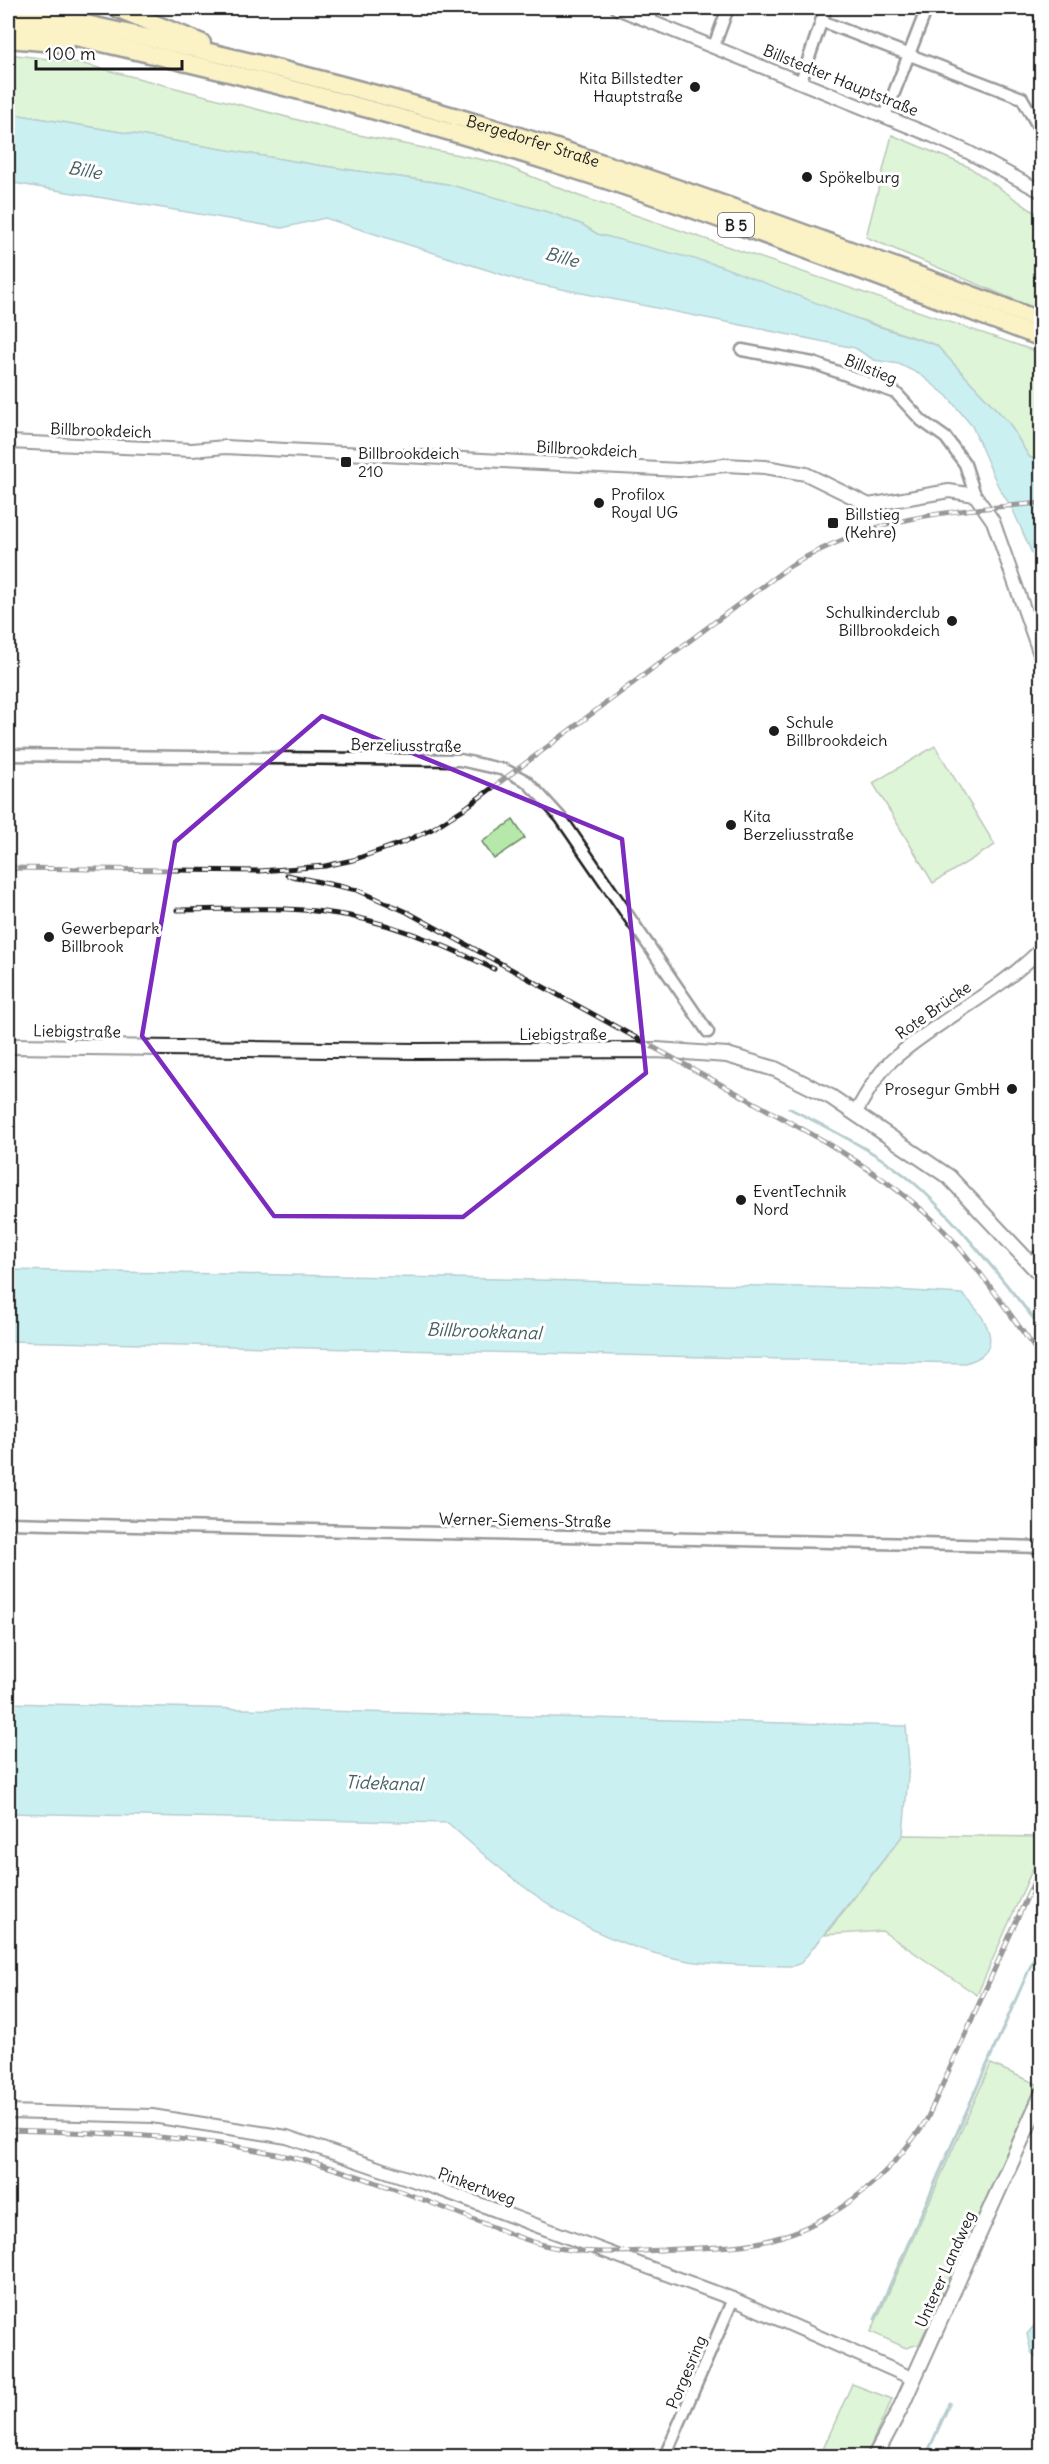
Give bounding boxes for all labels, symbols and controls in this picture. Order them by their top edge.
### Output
scale bar [36,33,182,71]
street label: Billstedter Hauptstraße [760,40,922,120]
text: 100 m [45,42,96,65]
place label: Kita Billstedter Hauptstraße [579,68,683,106]
marker: Kita Billstedter Hauptstraße [688,80,702,94]
street label: Bergedorfer Straße [464,110,602,171]
water label: Bille [66,156,105,184]
place label: Spökelburg [819,167,900,187]
marker: Spökelburg [800,170,814,184]
road number: B 5 [718,213,754,237]
water label: Bille [543,242,582,273]
street label: Billstieg [842,349,900,389]
street label: Billbrookdeich [50,418,152,442]
street label: Billbrookdeich [536,436,638,462]
place label: Billbrookdeich 210 [358,443,459,481]
marker: Billbrookdeich 210 [339,455,353,469]
place label: Profilox Royal UG [611,484,678,522]
marker: Profilox Royal UG [592,496,606,510]
place label: Billstieg (Kehre) [845,504,900,542]
marker: Billstieg (Kehre) [826,516,840,530]
place label: Schulkinderclub Billbrookdeich [826,602,940,640]
marker: Schulkinderclub Billbrookdeich [945,614,959,628]
place label: Schule Billbrookdeich [786,712,887,750]
marker: Schule Billbrookdeich [767,724,781,738]
street label: Berzeliusstraße [350,734,462,756]
place label: Kita Berzeliusstraße [743,806,854,844]
marker: Kita Berzeliusstraße [724,818,738,832]
place label: Gewerbepark Billbrook [61,918,159,956]
marker: Gewerbepark Billbrook [42,930,56,944]
street label: Rote Brücke [891,977,975,1043]
street label: Liebigstraße [33,1020,121,1042]
street label: Liebigstraße [519,1024,607,1044]
place label: Prosegur GmbH [885,1079,1000,1099]
marker: Prosegur GmbH [1005,1082,1019,1096]
place label: EventTechnik Nord [753,1181,846,1219]
marker: EventTechnik Nord [734,1193,748,1207]
water label: Billbrookkanal [426,1318,545,1345]
street label: Werner-Siemens-Straße [439,1508,611,1532]
water label: Tidekanal [345,1770,426,1796]
street label: Pinkertweg [435,2163,519,2209]
street label: Unterer Landweg [910,2208,980,2330]
street label: Porgesring [662,2332,710,2412]

